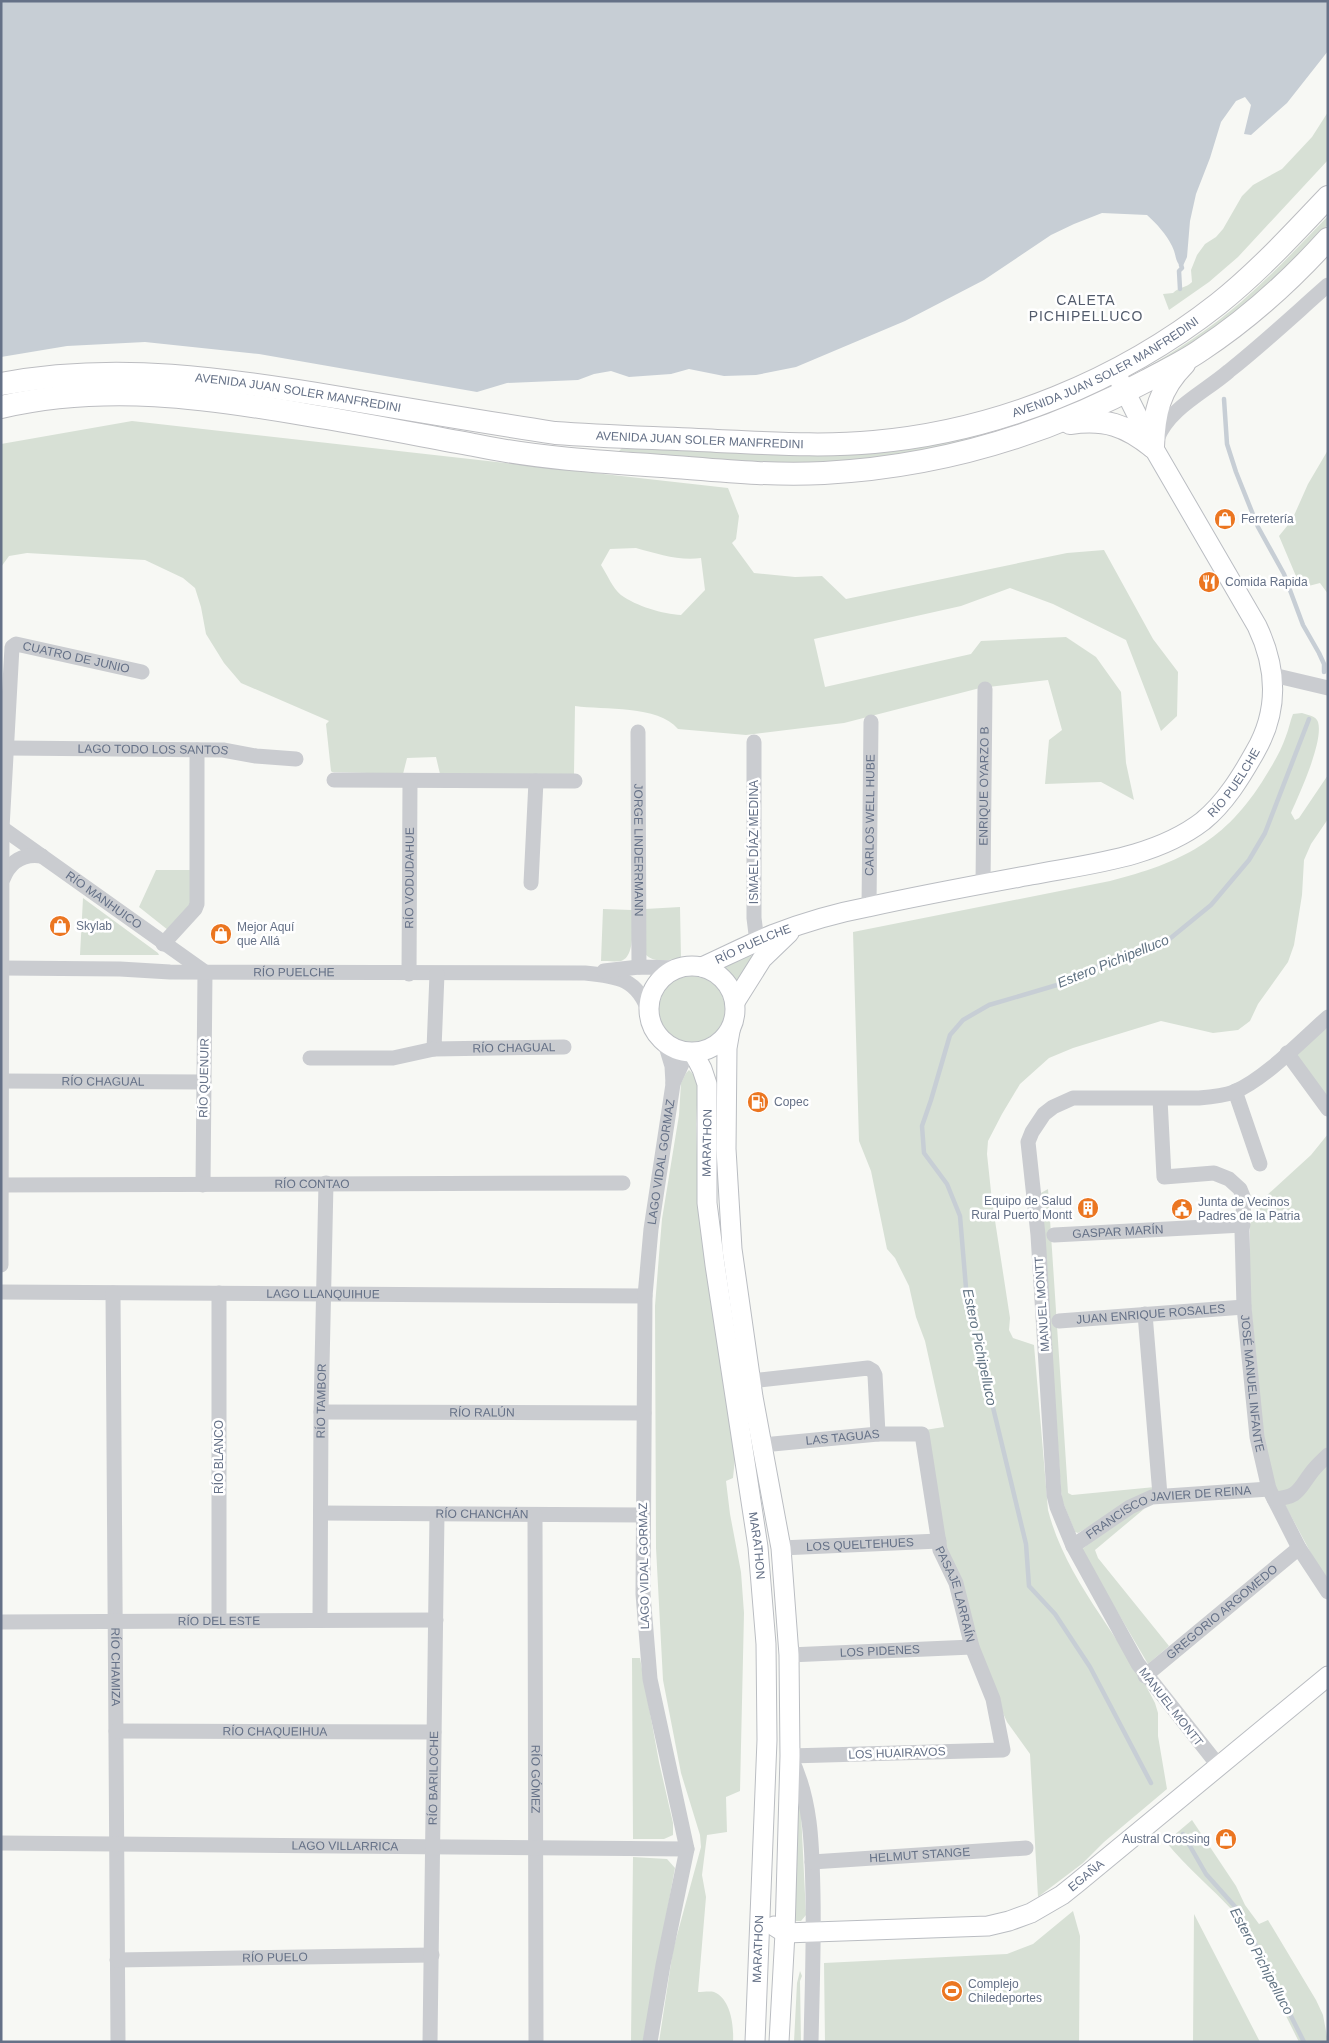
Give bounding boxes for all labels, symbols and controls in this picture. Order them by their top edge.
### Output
district label: CALETA PICHIPELLUCO [1029,292,1143,324]
street label: AVENIDA JUAN SOLER MANFREDINI [1010,314,1201,420]
street label: AVENIDA JUAN SOLER MANFREDINI [195,371,402,415]
street label: AVENIDA JUAN SOLER MANFREDINI [595,429,804,451]
shop icon: Ferretería [1213,507,1237,531]
place label: Ferretería [1241,512,1294,526]
restaurant icon: Comida Rapida [1197,570,1221,594]
place label: Comida Rapida [1225,575,1308,589]
street label: CUATRO DE JUNIO [21,639,131,676]
street label: ENRIQUE OYARZO B [976,726,992,846]
street label: LAGO TODO LOS SANTOS [77,742,230,758]
street label: RÍO PUELCHE [1205,746,1263,820]
street label: CARLOS WELL HUBE [862,754,878,876]
street label: ISMAEL DÍAZ MEDINA [746,780,761,904]
street label: JORGE LINDERRMANN [631,784,646,916]
street label: RÍO VODUDAHUE [401,827,417,929]
street label: RÍO MANHUICO [63,868,144,932]
shop icon: Skylab [48,914,72,938]
place label: Skylab [76,919,112,933]
place label: Mejor Aquí que Allá [237,920,295,948]
street label: RÍO PUELCHE [713,921,793,967]
shop icon: Mejor Aquí que Allá [209,922,233,946]
water label: Estero Pichipelluco [1055,931,1171,991]
street label: RÍO PUELCHE [253,964,335,979]
street label: RÍO QUENUIR [195,1038,212,1118]
street label: RÍO CHAGUAL [472,1040,556,1055]
street label: RÍO CHAGUAL [62,1073,145,1089]
fuel station icon: Copec [746,1090,770,1114]
place label: Copec [774,1095,809,1109]
street label: LAGO VIDAL GORMAZ [645,1098,678,1226]
street label: MARATHON [699,1109,715,1177]
street label: RÍO CONTAO [274,1176,350,1191]
place label: Equipo de Salud Rural Puerto Montt [971,1194,1073,1222]
place label: Junta de Vecinos Padres de la Patria [1198,1195,1300,1223]
building icon: Equipo de Salud Rural Puerto Montt [1076,1196,1100,1220]
public building icon: Junta de Vecinos Padres de la Patria [1170,1197,1194,1221]
street label: GASPAR MARÍN [1072,1222,1164,1241]
street label: MANUEL MONTT [1032,1255,1052,1352]
street label: LAGO LLANQUIHUE [266,1287,380,1301]
water label: Estero Pichipelluco [960,1287,1000,1407]
street label: JUAN ENRIQUE ROSALES [1076,1301,1226,1327]
street label: JOSÉ MANUEL INFANTE [1238,1314,1267,1454]
street label: RÍO TAMBOR [313,1363,329,1439]
street label: RÍO RALÚN [449,1404,515,1420]
street label: RÍO BLANCO [211,1420,226,1494]
street label: LAS TAGUAS [805,1427,880,1448]
street label: FRANCISCO JAVIER DE REINA [1083,1483,1252,1542]
street label: LAGO VIDAL GORMAZ [636,1502,652,1630]
street label: RÍO CHANCHÁN [436,1506,528,1521]
street label: MARATHON [746,1511,768,1580]
street label: LOS QUELTEHUES [806,1535,914,1554]
street label: PASAJE LARRAÍN [932,1544,978,1644]
street label: GREGORIO ARGOMEDO [1164,1562,1280,1662]
street label: RÍO DEL ESTE [178,1613,260,1628]
street label: RÍO CHAMIZA [108,1628,123,1706]
street label: LOS PIDENES [840,1642,920,1660]
street label: MANUEL MONTT [1136,1665,1206,1749]
street label: RÍO CHAQUEIHUA [223,1723,327,1739]
street label: RÍO BARILOCHE [425,1731,441,1825]
street label: LOS HUAIRAVOS [848,1744,946,1762]
street label: RÍO GÓMEZ [528,1745,544,1813]
shop icon: Austral Crossing [1214,1827,1238,1851]
place label: Austral Crossing [1122,1832,1210,1846]
street label: LAGO VILLARRICA [291,1839,398,1853]
street label: HELMUT STANGE [869,1845,971,1865]
street label: EGAÑA [1065,1857,1107,1894]
water label: Estero Pichipelluco [1227,1905,1297,2018]
street label: MARATHON [750,1915,766,1983]
street label: RÍO PUELO [242,1950,308,1965]
place label: Complejo Chiledeportes [968,1977,1042,2005]
sports icon: Complejo Chiledeportes [940,1979,964,2003]

